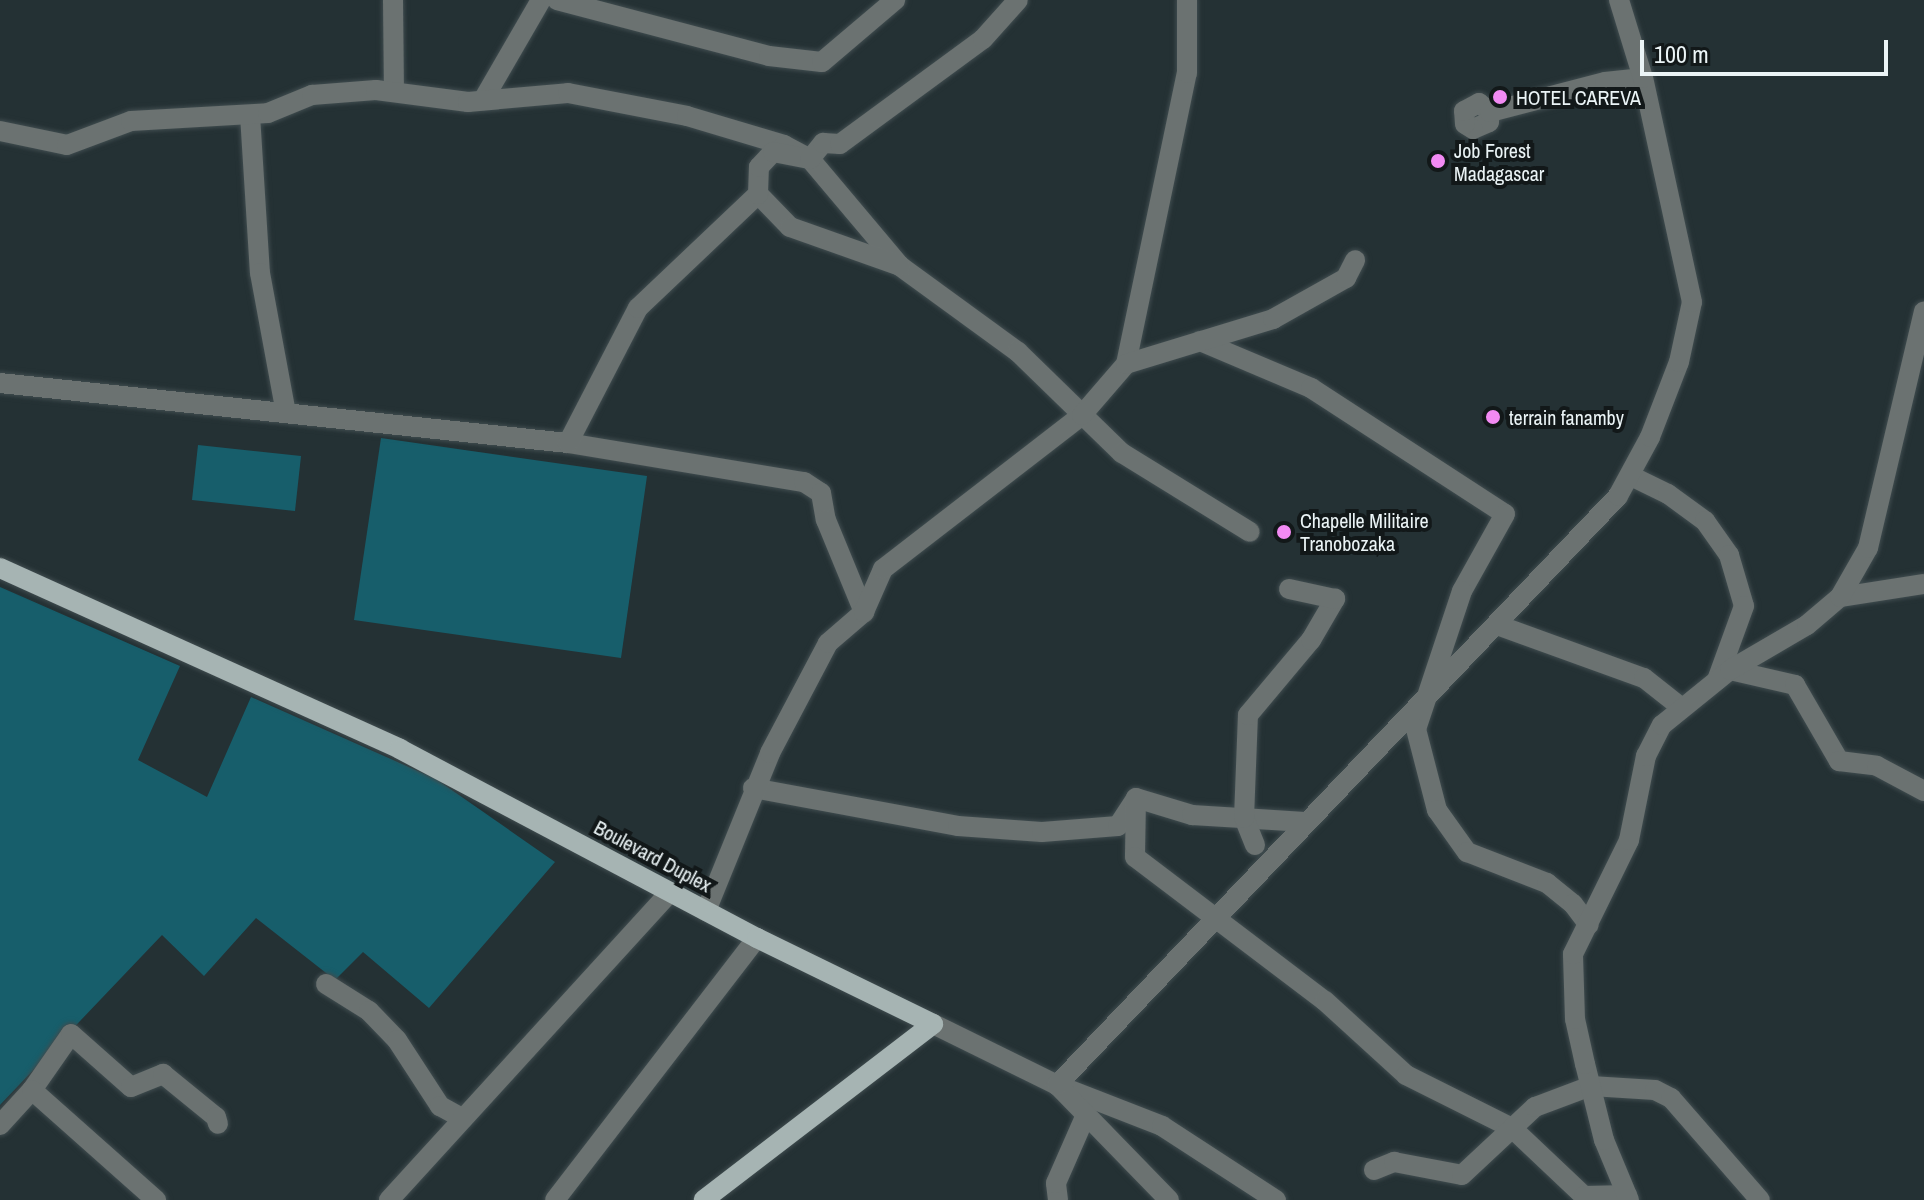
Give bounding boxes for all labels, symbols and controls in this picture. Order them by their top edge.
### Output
scale bar [1644,24,1892,74]
text: 100 m [1654,38,1709,70]
place label: HOTEL CAREVA [1516,85,1641,109]
marker: HOTEL CAREVA [1491,88,1509,106]
place label: Job Forest Madagascar [1454,138,1544,185]
marker: Job Forest Madagascar [1429,152,1447,170]
place label: terrain fanamby [1509,405,1624,429]
marker: terrain fanamby [1484,408,1502,426]
place label: Chapelle Militaire Tranobozaka [1300,508,1429,555]
marker: Chapelle Militaire Tranobozaka [1275,523,1293,541]
street label: Boulevard Duplex [590,815,716,897]

